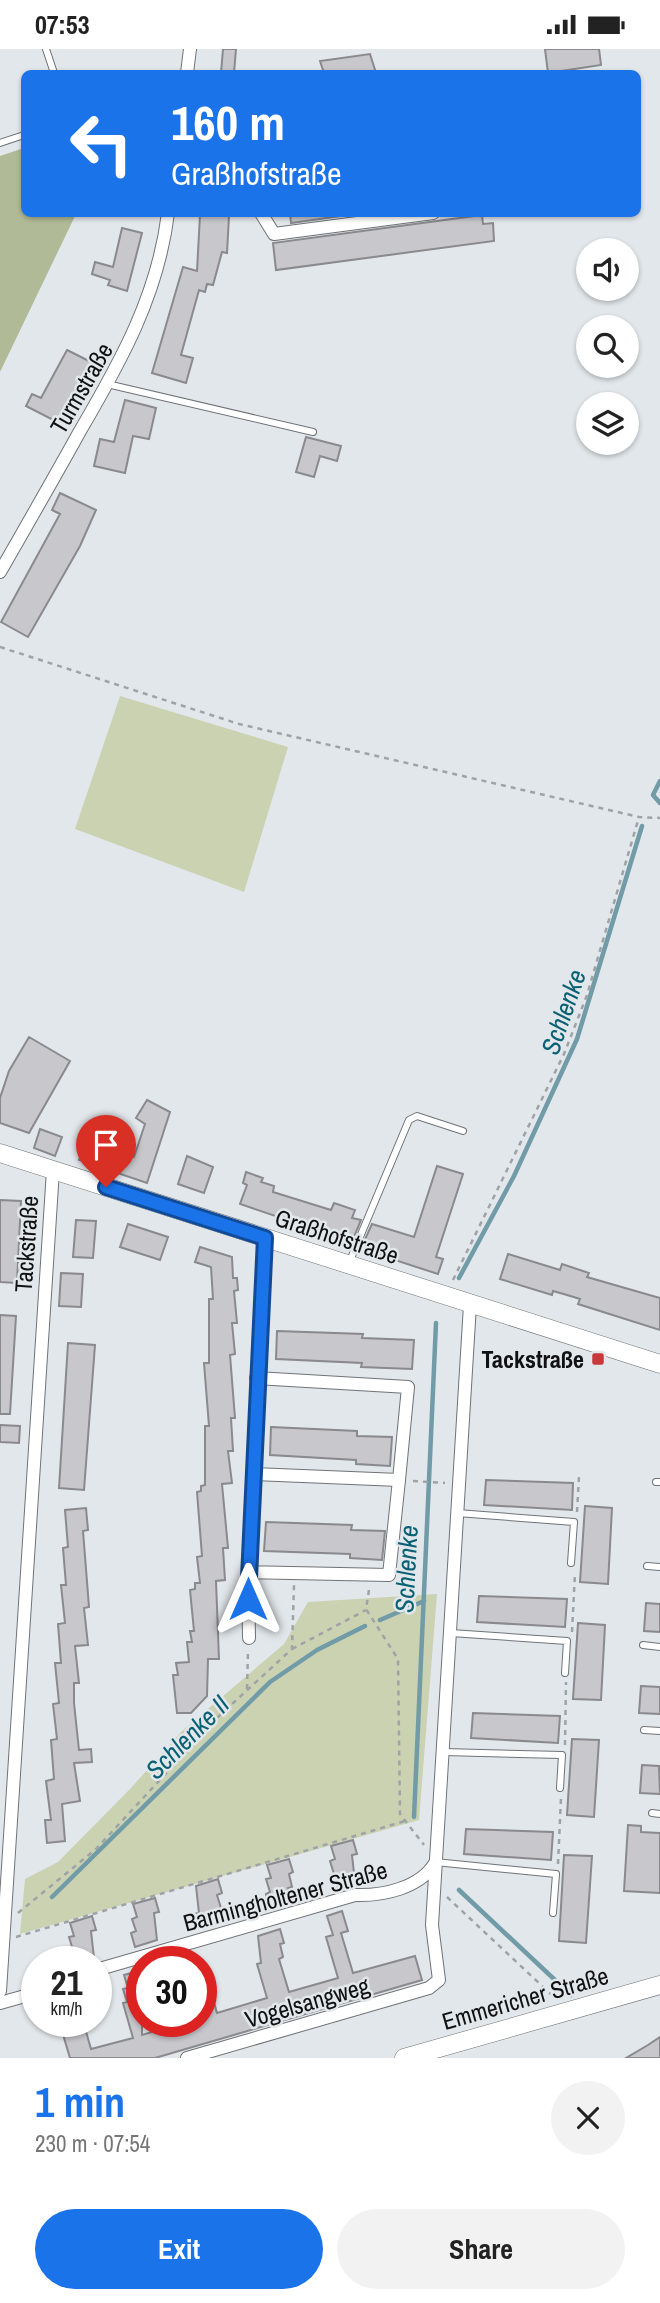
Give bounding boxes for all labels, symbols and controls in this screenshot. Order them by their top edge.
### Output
text: 07:53 [35,7,90,42]
text: 160 m [171,89,285,155]
icon: left [56,98,147,189]
text: Graßhofstraße [171,152,342,195]
map controls [576,238,639,455]
button: sound [576,238,639,301]
button: search [576,315,639,378]
street label: Turmstraße [42,337,120,439]
button: layers [576,392,639,455]
water label: Schlenke [532,965,594,1059]
pin [76,1115,136,1187]
icon: arrive [87,1126,125,1164]
street label: Tackstraße [7,1195,45,1293]
street label: Graßhofstraße [271,1201,403,1271]
place label: Tackstraße [482,1343,584,1375]
marker: Tackstraße [590,1351,606,1367]
water label: Schlenke [386,1524,426,1614]
position arrow [211,1562,285,1636]
water label: Schlenke II [137,1687,237,1787]
street label: Barmingholtener Straße [179,1853,391,1939]
speed limit sign: 30 [126,1946,217,2037]
text: 21 [51,1959,82,2006]
street label: Emmericher Straße [438,1959,612,2037]
street label: Vogelsangweg [241,1969,373,2035]
text: km/h [51,1996,83,2021]
text: 1 min [35,2074,125,2130]
button: close [551,2081,625,2155]
text: 230 m · 07:54 [35,2128,150,2159]
button: Exit [35,2209,323,2289]
button: Share [337,2209,625,2289]

